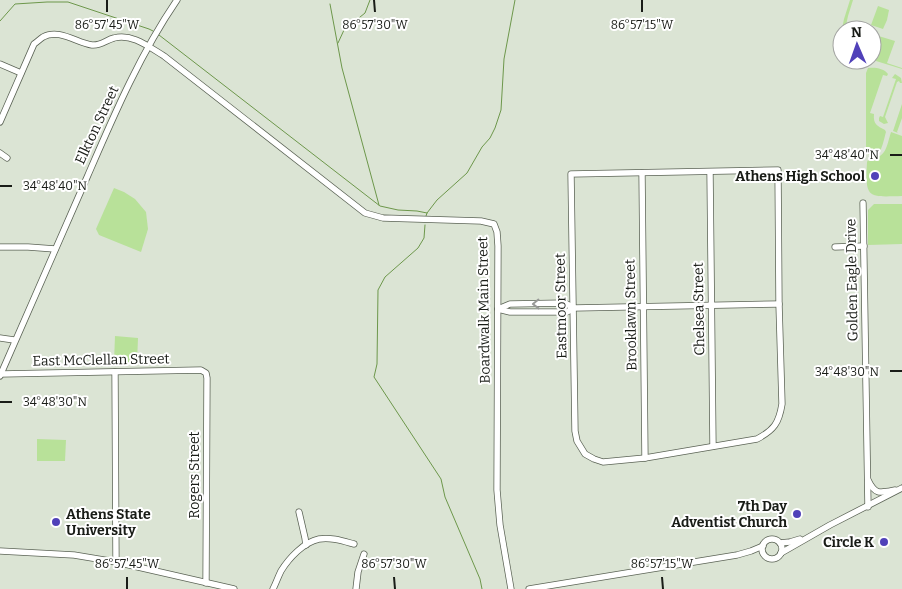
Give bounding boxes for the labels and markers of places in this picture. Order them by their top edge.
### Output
place label: Athens High School [735,168,866,185]
marker: Athens High School [869,170,881,182]
place label: 7th Day Adventist Church [671,498,787,531]
place label: Athens State University [66,506,151,539]
marker: 7th Day Adventist Church [791,508,803,520]
marker: Athens State University [50,516,62,528]
place label: Circle K [823,534,874,551]
marker: Circle K [878,536,890,548]

